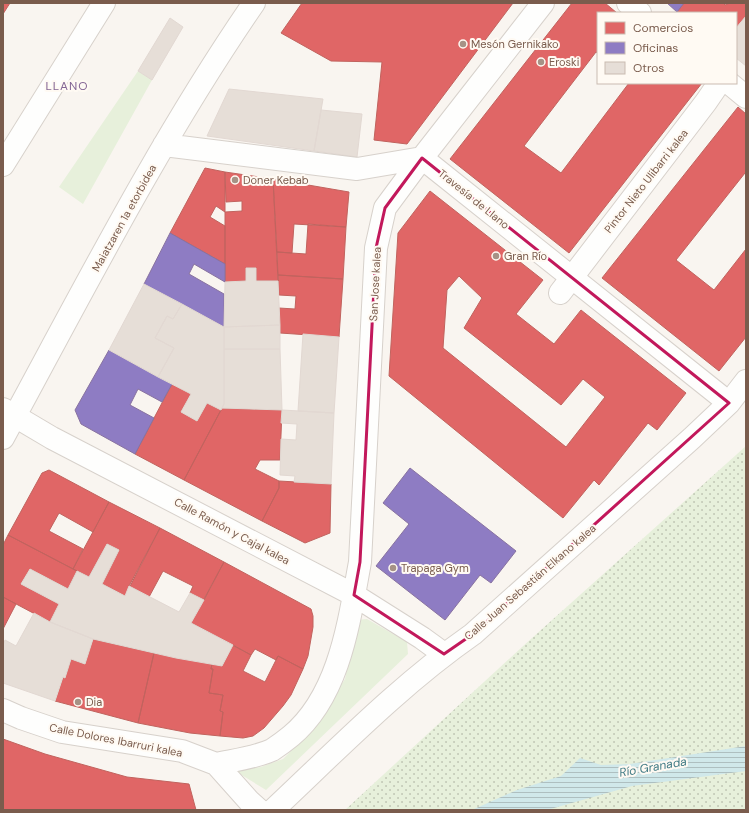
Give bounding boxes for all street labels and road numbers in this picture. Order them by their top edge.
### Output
street label: Pintor Nieto Ulibarri kalea [601,126,691,236]
street label: Maiatzaren 1a etorbidea [89,162,159,274]
street label: Travesía de Llano [436,166,512,232]
street label: San Jose kalea [366,246,384,322]
street label: Calle Ramón y Cajal kalea [172,495,292,567]
street label: Calle Juan Sebastián Elkano kalea [461,521,599,643]
street label: Calle Dolores Ibarruri kalea [48,720,184,760]

